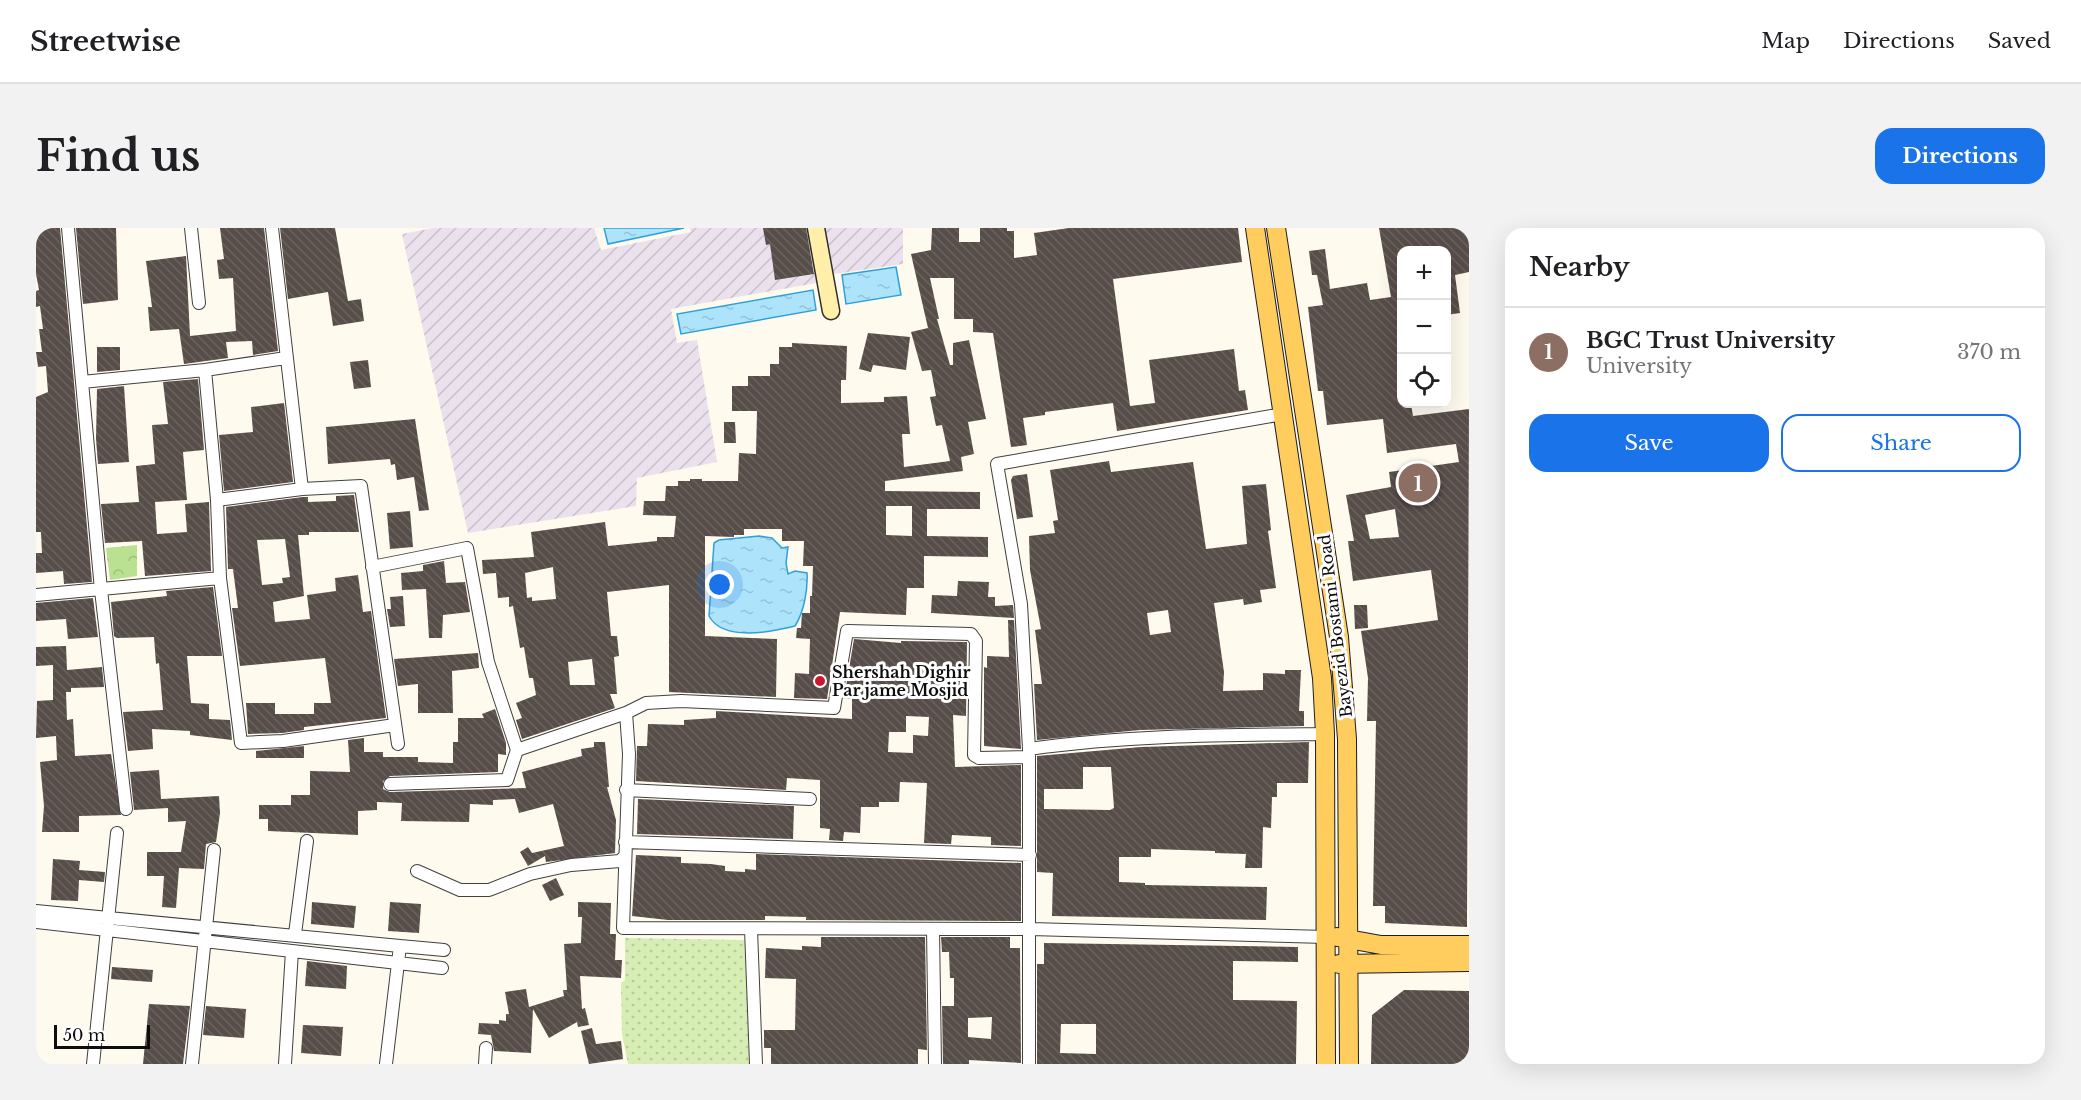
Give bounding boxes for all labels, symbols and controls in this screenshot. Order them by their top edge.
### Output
text: Streetwise [30,24,181,59]
text: Map [1761,28,1810,54]
text: Directions [1843,28,1955,54]
text: Saved [1988,28,2051,54]
button: Directions [1875,128,2045,184]
text: Find us [36,130,200,182]
map controls [1397,246,1451,408]
button: + [1397,246,1451,300]
text: Nearby [1529,251,1630,283]
button: − [1397,300,1451,354]
text: BGC Trust University [1586,327,1835,354]
text: 1 [1544,340,1553,364]
text: 370 m [1957,340,2021,364]
button: locate [1397,354,1451,408]
text: University [1586,354,1692,378]
button: Save [1529,414,1769,472]
button: Share [1781,414,2021,472]
pin: 1 [1398,460,1438,506]
street label: Bayezid Bostami Road [1314,533,1356,719]
your location [705,570,734,599]
place label: Shershah Dighir Par jame Mosjid [832,662,971,700]
marker: Shershah Dighir Par jame Mosjid [813,674,827,688]
scale bar [54,1022,150,1050]
text: 50 m [63,1025,105,1045]

